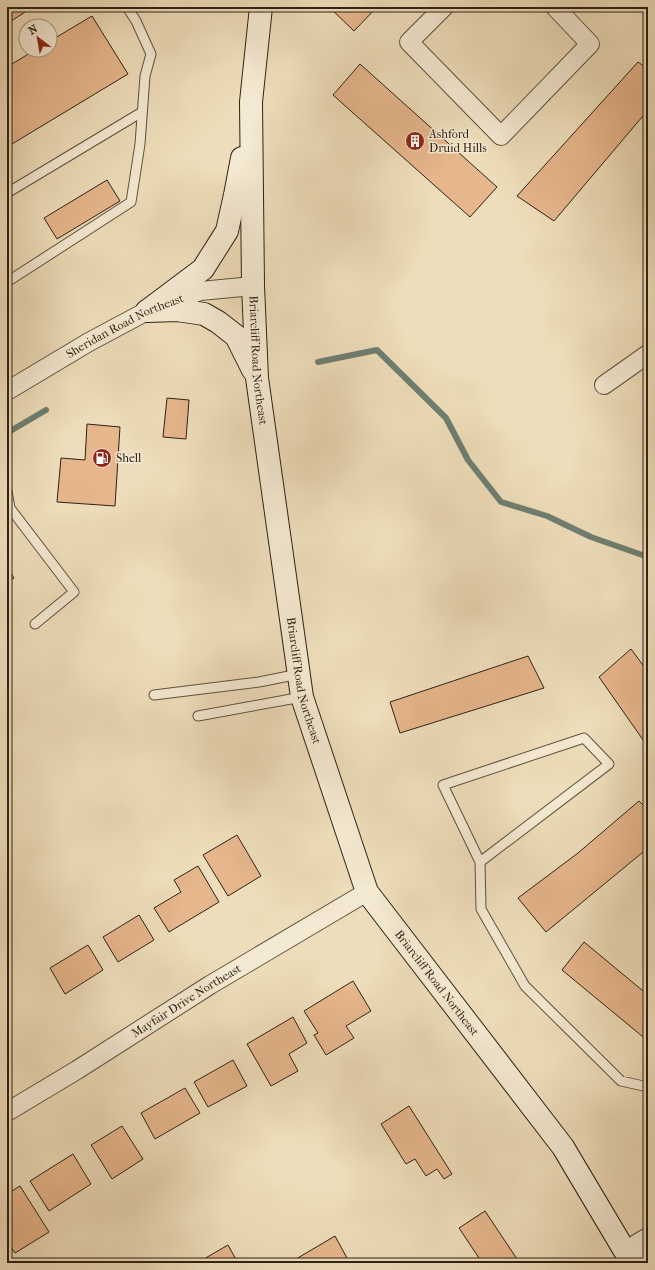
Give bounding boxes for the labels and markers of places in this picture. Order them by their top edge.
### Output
place label: Ashford Druid Hills [428,127,487,155]
building icon: Ashford Druid Hills [404,130,426,152]
fuel station icon: Shell [91,447,113,469]
place label: Shell [116,451,142,465]

